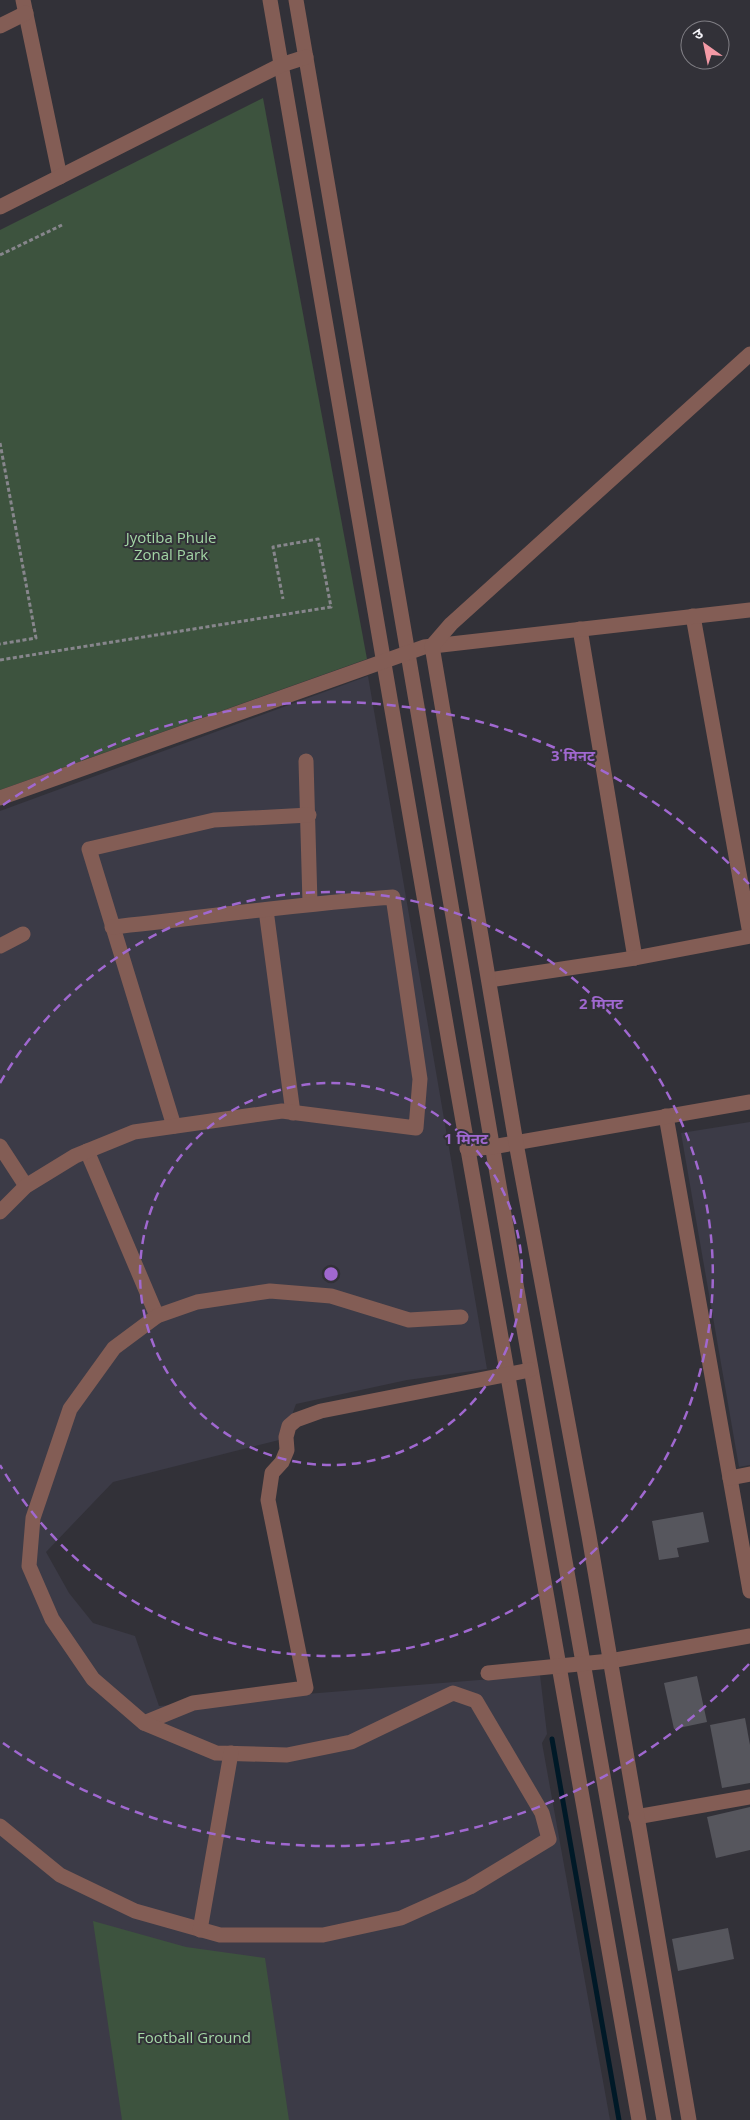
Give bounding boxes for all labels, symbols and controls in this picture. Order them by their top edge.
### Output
north arrow [680,20,730,70]
text: उ [689,23,707,44]
park label: Jyotiba Phule Zonal Park [124,527,216,564]
text: 3 मिनट [551,745,596,765]
text: 2 मिनट [579,993,624,1013]
text: 1 मिनट [444,1128,489,1148]
centre of rings [322,1265,340,1283]
park label: Football Ground [137,2027,251,2047]

